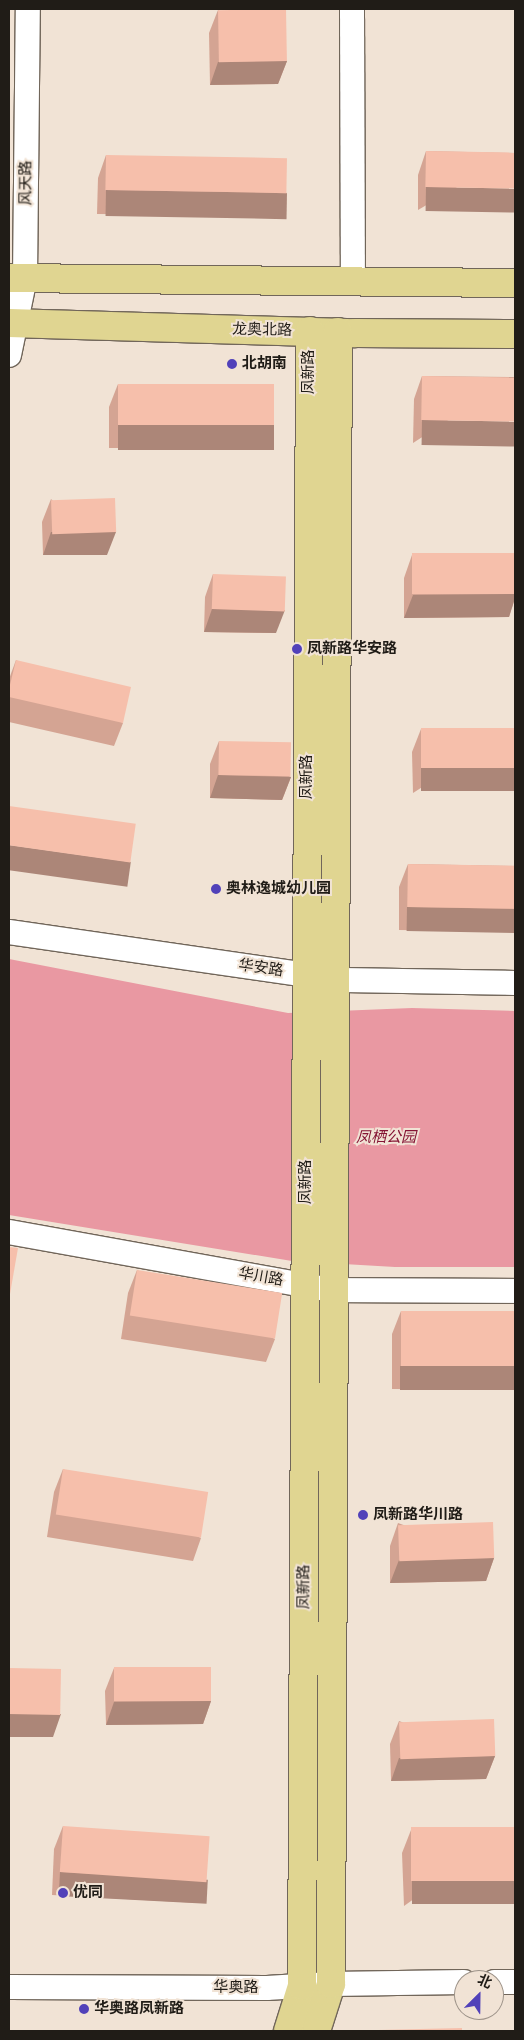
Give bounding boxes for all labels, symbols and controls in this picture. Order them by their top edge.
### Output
street label: 风天路 [17,161,35,205]
street label: 龙奥北路 [232,320,292,340]
street label: 凤新路 [300,350,318,394]
place label: 北胡南 [242,355,287,373]
marker: 北胡南 [226,358,238,370]
place label: 凤新路华安路 [307,640,397,658]
marker: 凤新路华安路 [291,643,303,655]
street label: 凤新路 [298,755,316,799]
place label: 奥林逸城幼儿园 [226,880,331,898]
marker: 奥林逸城幼儿园 [210,883,222,895]
street label: 华安路 [237,956,285,980]
park label: 凤栖公园 [356,1129,416,1147]
street label: 凤新路 [297,1160,315,1204]
street label: 华川路 [237,1264,285,1290]
place label: 凤新路华川路 [373,1506,463,1524]
marker: 凤新路华川路 [357,1509,369,1521]
street label: 凤新路 [295,1565,313,1609]
place label: 优同 [73,1884,103,1902]
marker: 优同 [57,1887,69,1899]
north arrow [454,1970,504,2020]
text: 北 [475,1971,494,1992]
street label: 华奥路 [214,1979,258,1997]
place label: 华奥路凤新路 [94,2000,184,2018]
marker: 华奥路凤新路 [78,2003,90,2015]

